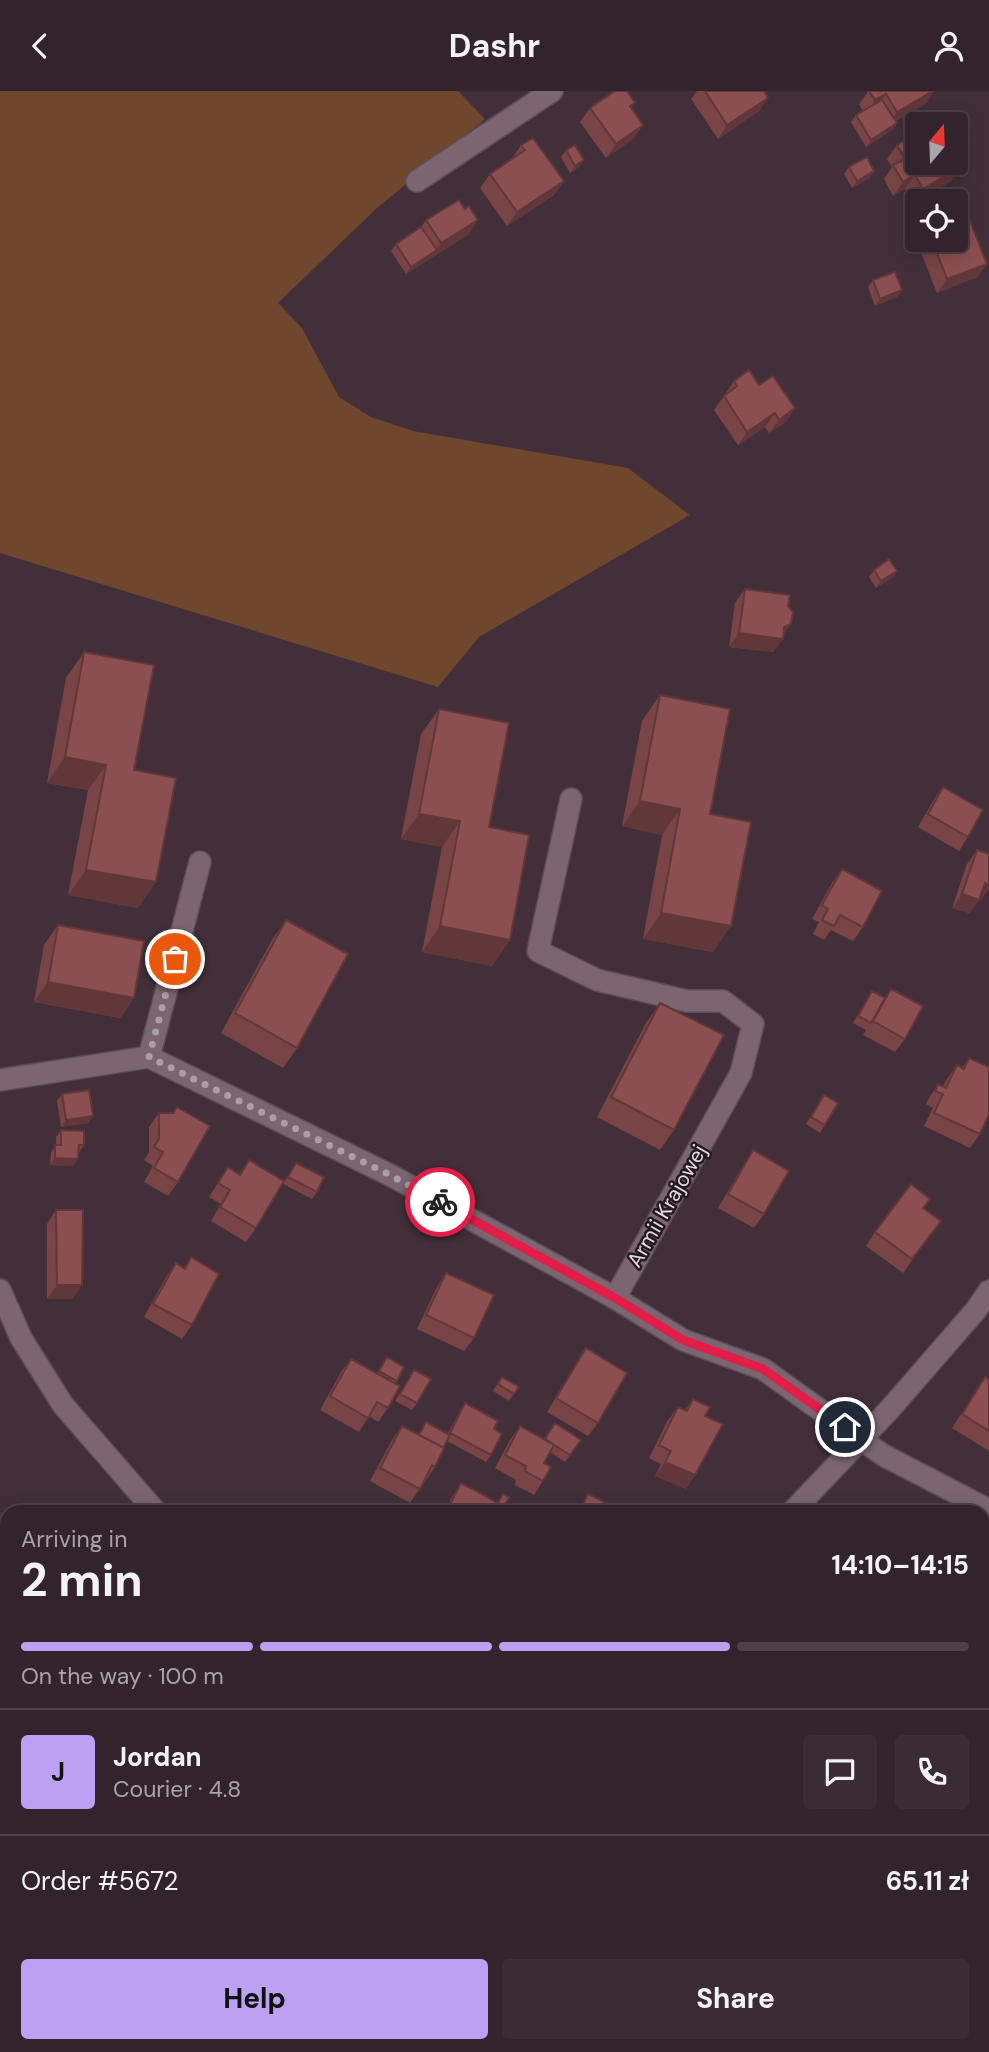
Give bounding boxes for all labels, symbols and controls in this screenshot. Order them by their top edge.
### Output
text: Dashr [449,25,540,67]
icon: back [21,27,59,65]
icon: person [930,27,968,65]
north arrow [905,112,968,175]
map controls [905,112,968,252]
button: locate [905,189,968,252]
pin [145,929,205,989]
icon: bag [156,940,194,978]
street label: Armii Krajowej [621,1140,713,1272]
courier [405,1167,475,1237]
icon: bike [421,1183,459,1221]
pin [815,1397,875,1457]
icon: home [826,1408,864,1446]
text: Arriving in [21,1524,127,1554]
text: 14:10–14:15 [832,1548,969,1582]
text: 2 min [21,1550,143,1610]
text: On the way · 100 m [21,1661,224,1691]
button: chat [803,1735,877,1809]
button: phone [895,1735,969,1809]
text: Jordan [113,1740,202,1774]
text: J [51,1755,65,1789]
text: Courier · 4.8 [113,1774,241,1804]
text: Order #5672 [21,1864,178,1898]
text: 65.11 zł [886,1864,969,1898]
button: Help [21,1959,488,2039]
button: Share [502,1959,969,2039]

